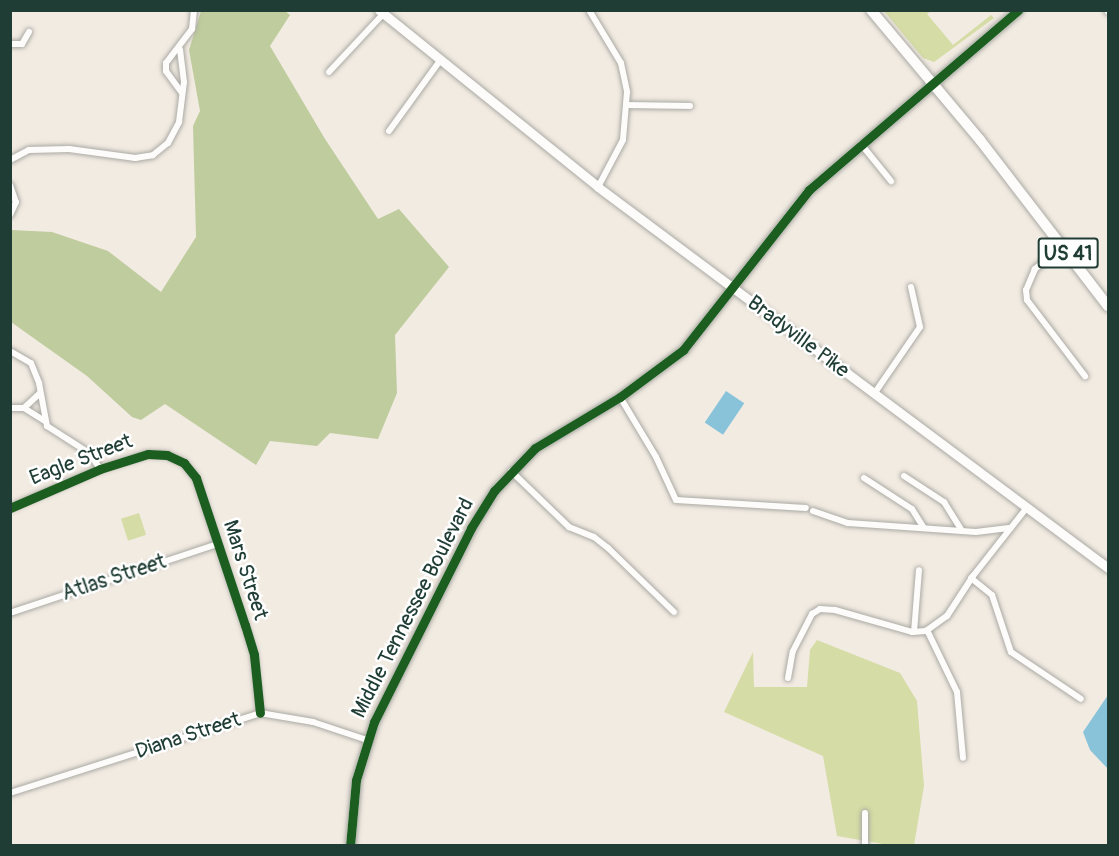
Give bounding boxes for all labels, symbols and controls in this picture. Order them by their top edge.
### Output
road number: US 41 [1036,236,1100,270]
street label: Bradyville Pike [742,291,854,383]
street label: Eagle Street [26,429,136,491]
street label: Middle Tennessee Boulevard [347,494,479,722]
street label: Mars Street [217,517,273,623]
street label: Atlas Street [59,549,169,607]
street label: Diana Street [132,707,244,765]

